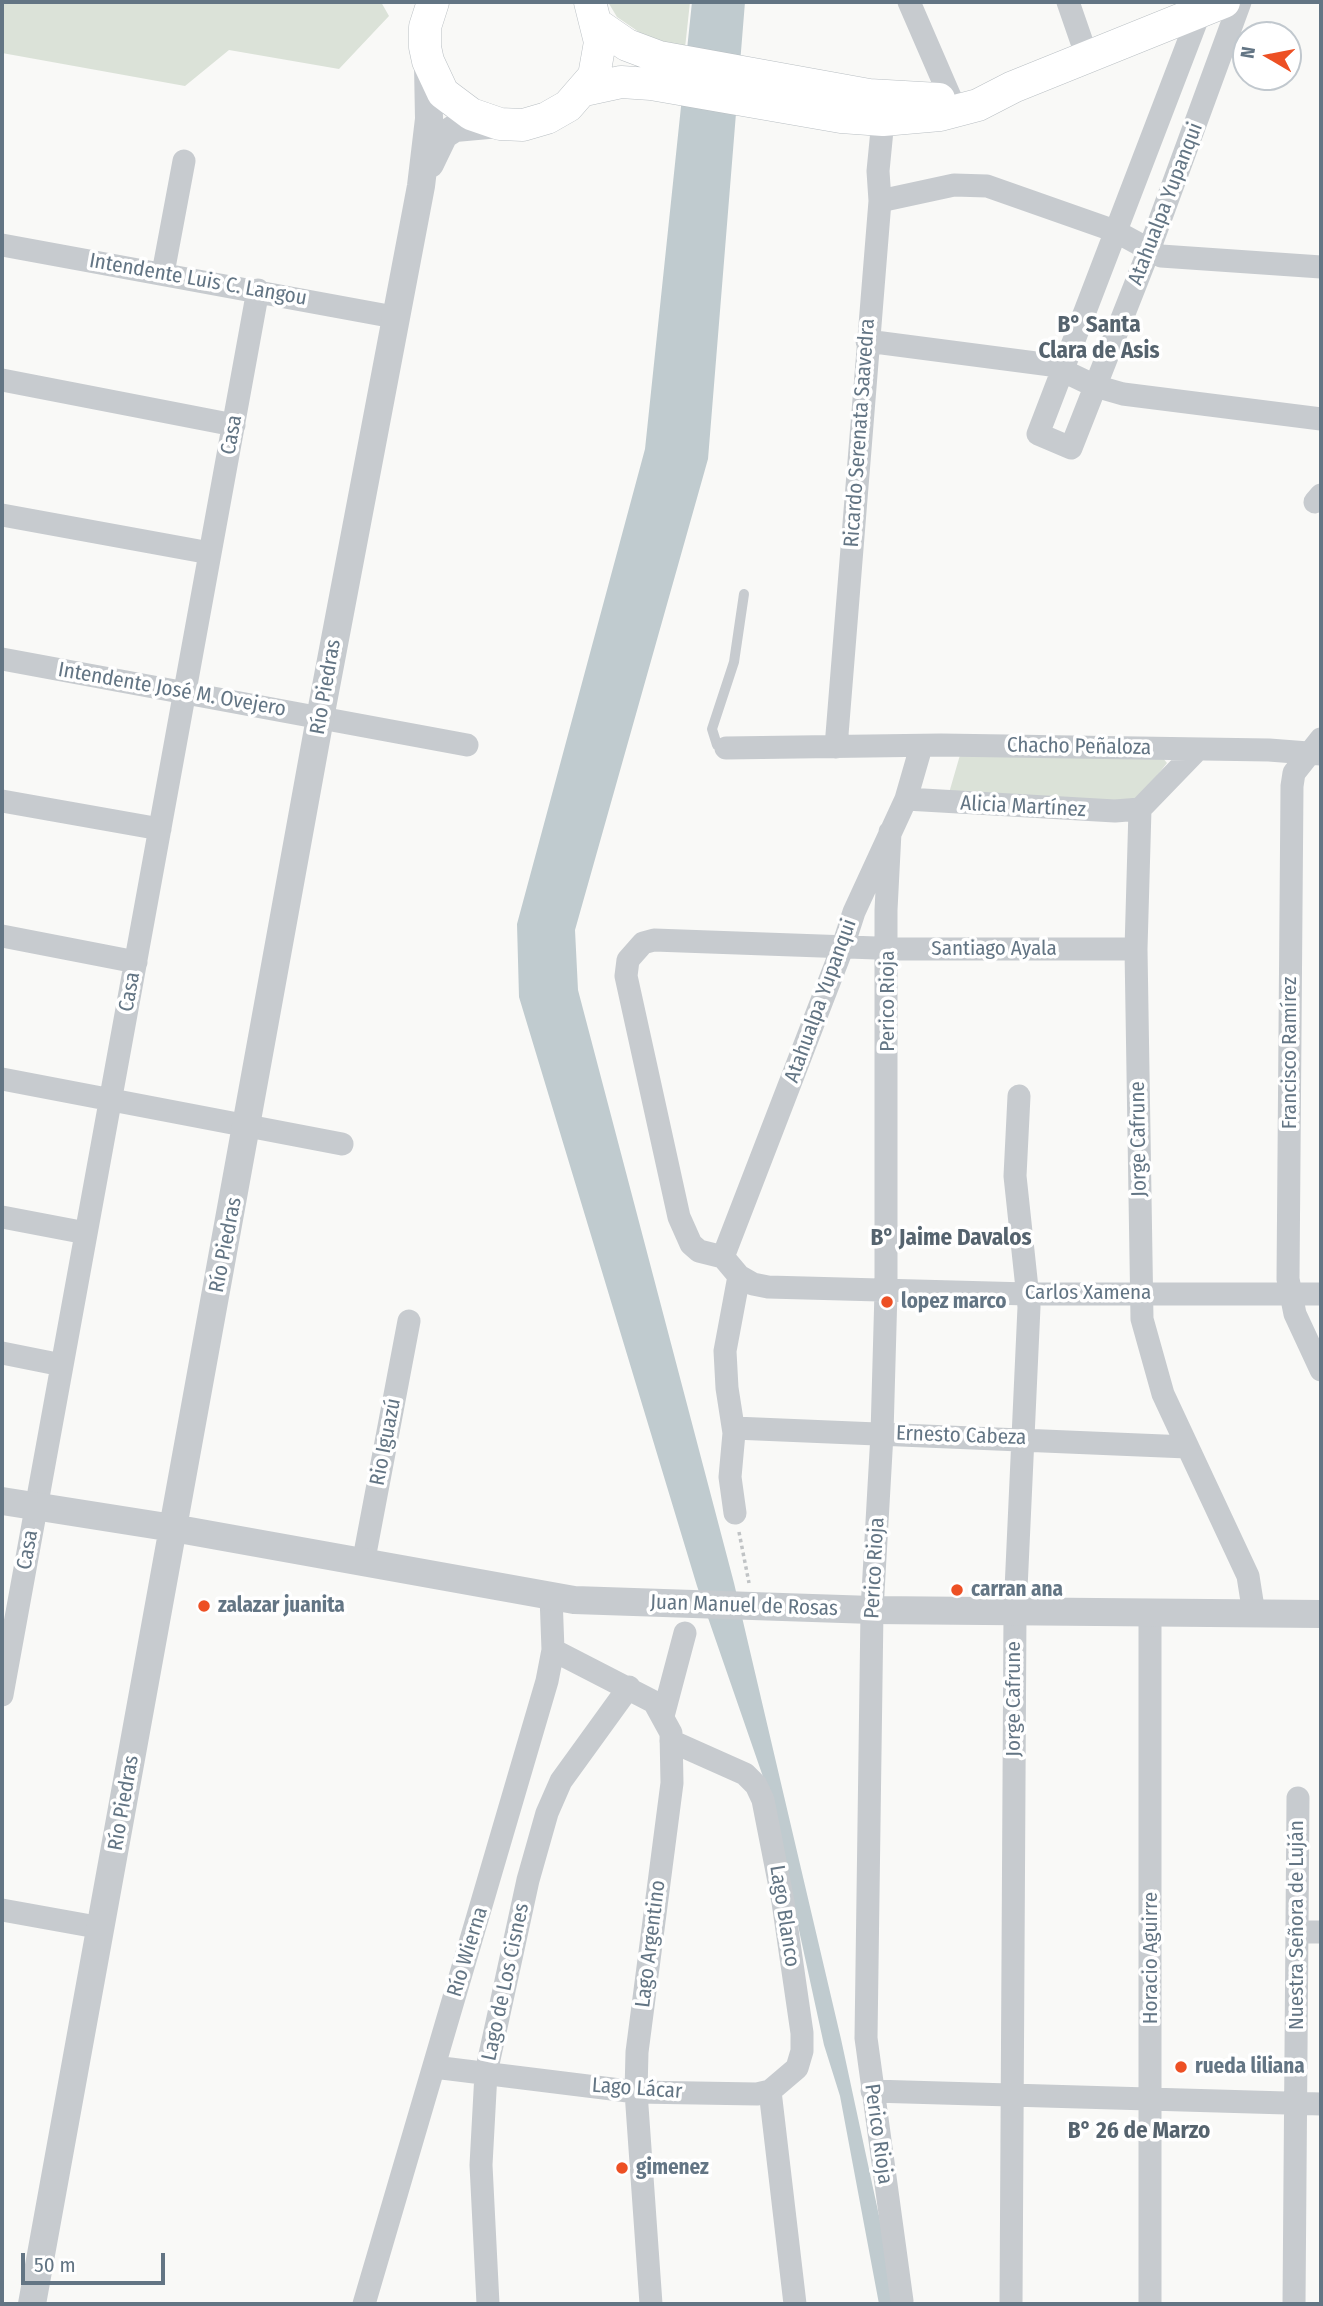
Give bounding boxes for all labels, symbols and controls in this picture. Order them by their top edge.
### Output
north arrow [1232,21,1302,91]
text: N [1235,45,1260,60]
street label: Atahualpa Yupanqui [1123,119,1209,289]
street label: Intendente Luis C. Langou [87,248,309,312]
district label: B° Santa Clara de Asis [1039,312,1159,366]
street label: Ricardo Serenata Saavedra [839,318,881,548]
street label: Casa [216,413,248,457]
street label: Río Piedras [305,637,347,737]
street label: Intendente José M. Ovejero [56,658,288,722]
street label: Chacho Peñaloza [1007,733,1151,761]
street label: Alicia Martínez [960,791,1086,823]
street label: Atahualpa Yupanqui [780,916,862,1086]
street label: Santiago Ayala [931,936,1057,962]
street label: Perico Rioja [875,950,901,1052]
street label: Casa [114,970,146,1014]
street label: Francisco Ramírez [1277,977,1303,1129]
street label: Jorge Cafrune [1125,1081,1153,1197]
street label: Río Piedras [204,1195,248,1295]
district label: B° Jaime Davalos [870,1225,1032,1253]
street label: Carlos Xamena [1025,1280,1151,1306]
place label: lopez marco [901,1289,1006,1315]
marker: lopez marco [879,1294,895,1310]
street label: Rio Iguazú [365,1396,407,1488]
street label: Ernesto Cabeza [895,1421,1027,1451]
street label: Perico Rioja [860,1517,890,1619]
street label: Casa [12,1528,44,1572]
place label: carran ana [971,1577,1063,1603]
marker: carran ana [949,1582,965,1598]
street label: Juan Manuel de Rosas [650,1590,838,1622]
place label: zalazar juanita [218,1593,345,1619]
marker: zalazar juanita [196,1598,212,1614]
street label: Jorge Cafrune [1001,1641,1027,1757]
street label: Río Piedras [103,1753,145,1853]
street label: Nuestra Señora de Luján [1284,1820,1310,2030]
street label: Lago Blanco [764,1863,804,1969]
street label: Lago Argentino [631,1879,671,2009]
street label: Horacio Aguirre [1138,1892,1164,2024]
street label: Lago de Los Cisnes [477,1901,535,2063]
street label: Río Wierna [442,1904,494,2000]
place label: rueda liliana [1195,2054,1305,2080]
marker: rueda liliana [1173,2059,1189,2075]
street label: Lago Lácar [591,2073,683,2105]
street label: Perico Rioja [858,2082,898,2186]
district label: B° 26 de Marzo [1068,2118,1210,2146]
place label: gimenez [636,2155,709,2181]
marker: gimenez [614,2160,630,2176]
scale bar [24,2240,168,2284]
text: 50 m [34,2252,76,2278]

